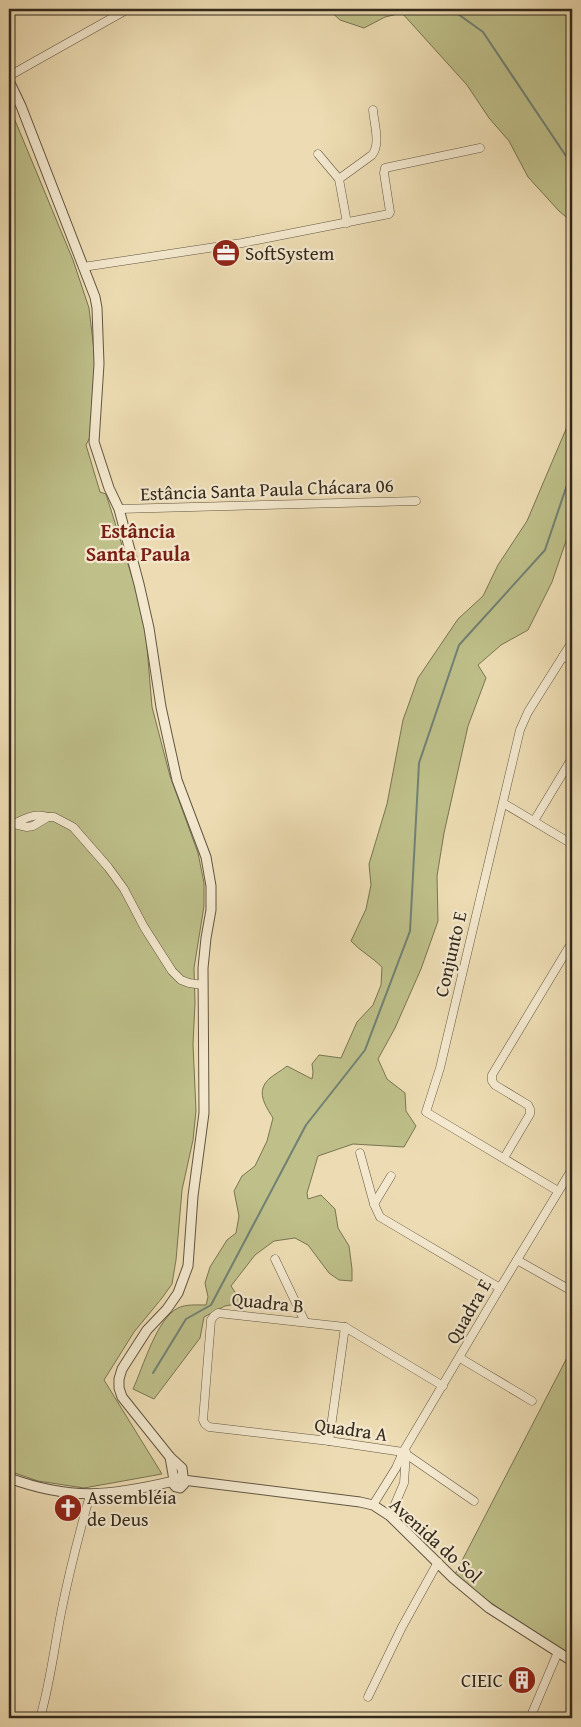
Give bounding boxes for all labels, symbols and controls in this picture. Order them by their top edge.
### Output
office icon: SoftSystem [211,238,241,268]
place label: SoftSystem [245,239,335,267]
street label: Estância Santa Paula Chácara 06 [140,471,394,507]
district label: Estância Santa Paula [86,516,191,568]
street label: Conjunto E [427,908,474,1000]
street label: Quadra E [438,1273,498,1349]
street label: Quadra B [230,1284,306,1320]
street label: Quadra A [313,1410,390,1448]
place label: Assembléia de Deus [87,1483,176,1533]
street label: Avenida do Sol [383,1491,489,1589]
church icon: Assembléia de Deus [53,1493,83,1523]
building icon: CIEIC [507,1665,537,1695]
place label: CIEIC [461,1666,503,1694]

